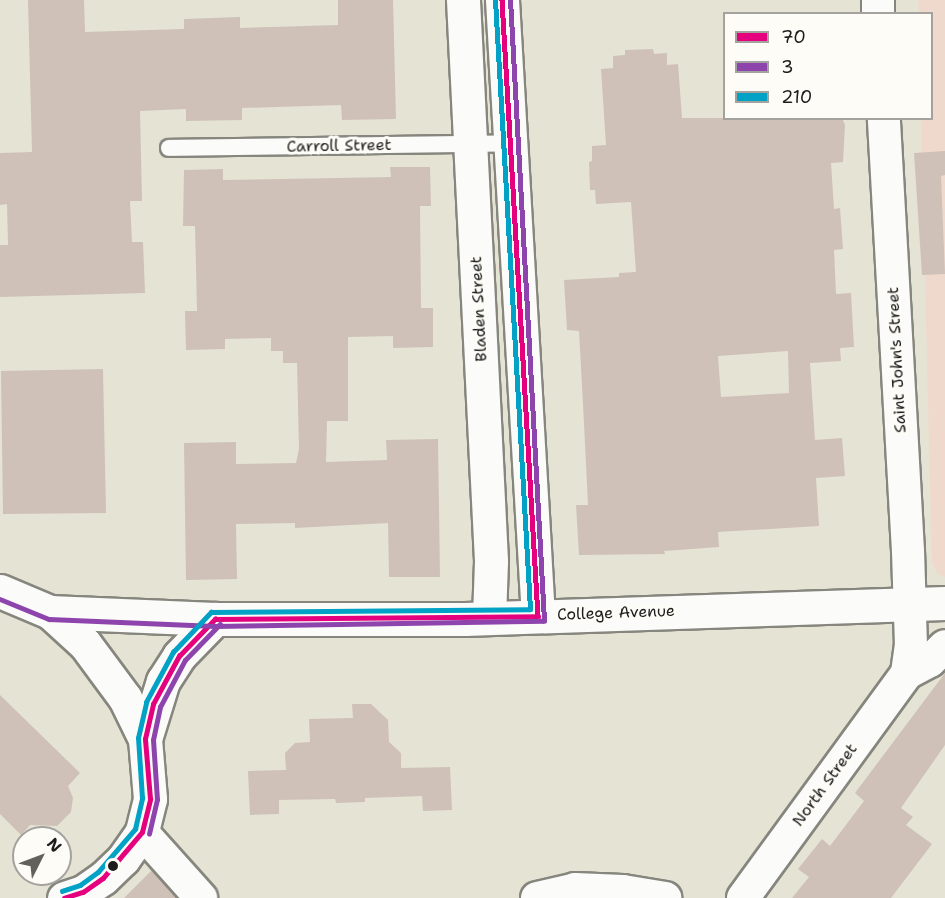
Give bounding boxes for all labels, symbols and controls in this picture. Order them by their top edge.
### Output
legend [723,12,933,120]
text: 70 [781,25,806,49]
text: 3 [781,55,794,79]
text: 210 [781,85,812,109]
street label: Carroll Street [286,135,392,157]
street label: Bladen Street [467,256,491,362]
street label: Saint John's Street [884,286,910,434]
street label: College Avenue [557,601,675,625]
street label: North Street [788,740,862,830]
north arrow [12,826,72,886]
text: N [42,833,66,857]
unlabelled marker [107,860,119,872]

